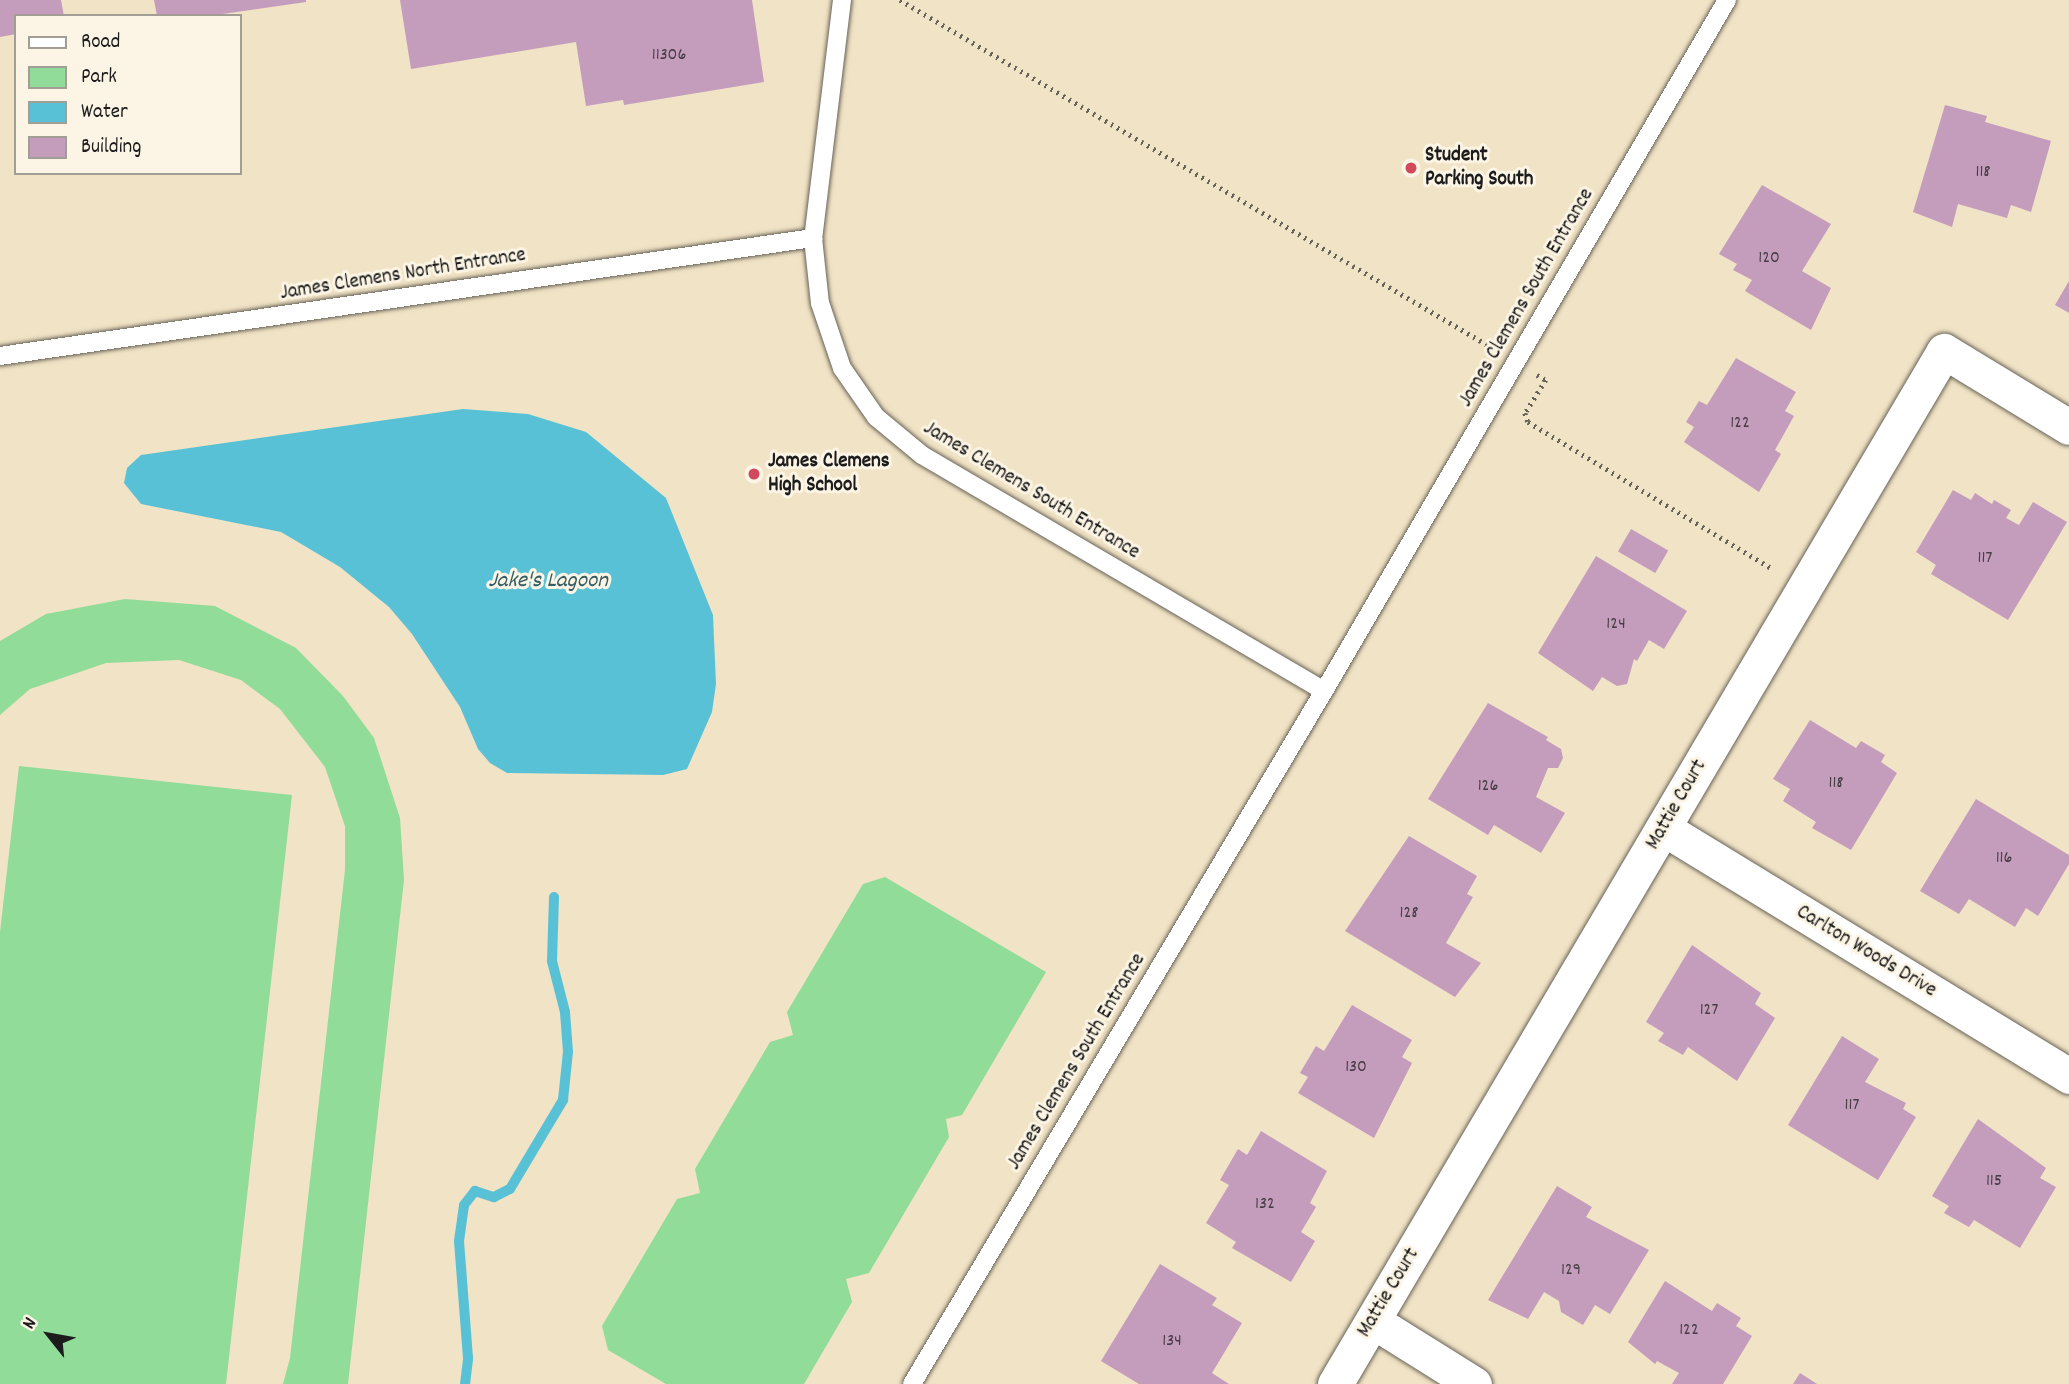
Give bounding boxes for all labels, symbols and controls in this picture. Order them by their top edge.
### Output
legend [14,14,242,175]
text: Road [81,28,120,58]
house number: 11306 [652,45,686,67]
text: Park [81,63,117,93]
text: Water [81,98,128,128]
text: Building [81,133,141,163]
place label: Student Parking South [1425,143,1533,193]
marker: Student Parking South [1403,160,1419,176]
house number: 118 [1975,162,1991,184]
street label: James Clemens South Entrance [1454,184,1600,412]
street label: James Clemens North Entrance [278,243,528,307]
house number: 120 [1758,248,1780,270]
house number: 122 [1730,413,1750,435]
street label: James Clemens South Entrance [918,416,1144,566]
place label: James Clemens High School [768,449,890,499]
marker: James Clemens High School [746,466,762,482]
house number: 117 [1978,548,1992,570]
water label: Jake's Lagoon [488,568,608,596]
house number: 124 [1606,614,1626,636]
street label: Mattie Court [1641,755,1713,855]
house number: 118 [1828,773,1844,795]
house number: 126 [1478,776,1498,798]
house number: 116 [1996,848,2012,870]
street label: Carlton Woods Drive [1791,900,1941,1004]
house number: 128 [1399,903,1419,925]
street label: James Clemens South Entrance [1002,949,1152,1175]
house number: 127 [1700,1000,1718,1022]
house number: 130 [1345,1057,1367,1079]
house number: 117 [1845,1095,1859,1117]
house number: 115 [1986,1171,2002,1193]
house number: 132 [1255,1194,1275,1216]
street label: Mattie Court [1352,1244,1426,1342]
house number: 129 [1561,1260,1581,1282]
north arrow [14,1300,84,1370]
text: N [17,1313,45,1335]
house number: 122 [1679,1320,1699,1342]
house number: 134 [1162,1331,1182,1353]

